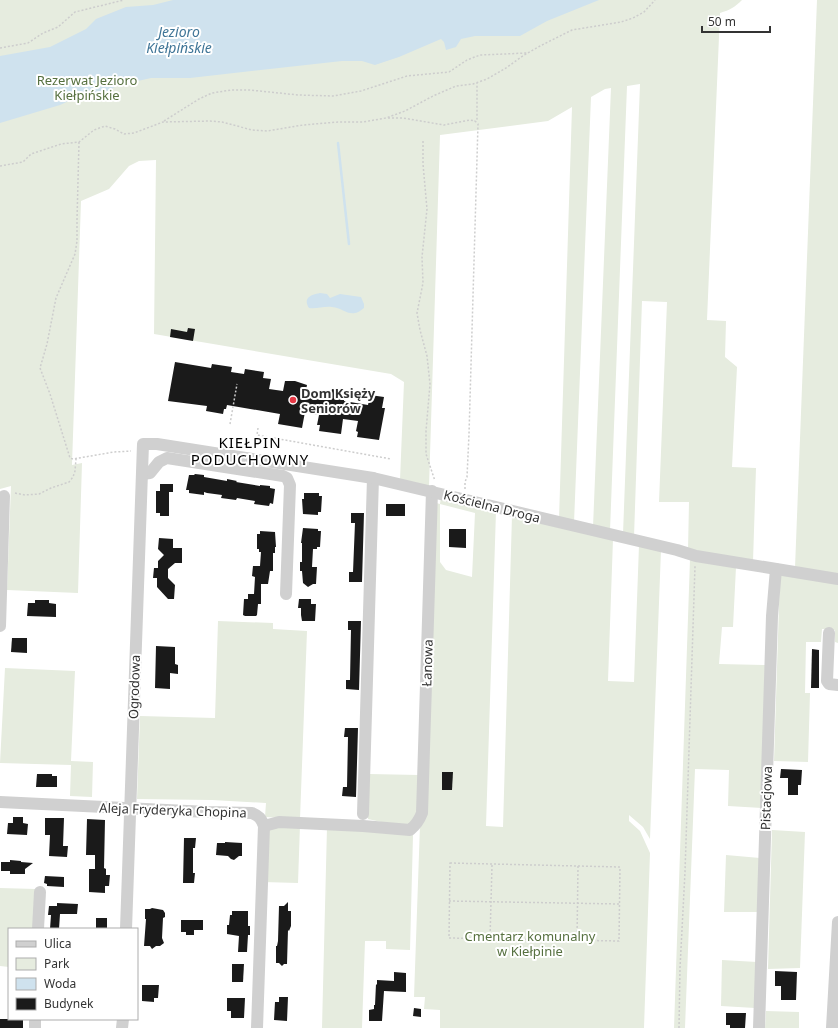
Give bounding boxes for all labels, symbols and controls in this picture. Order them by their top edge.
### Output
scale bar [702,8,770,34]
text: 50 m [708,13,736,30]
water label: Jezioro Kiełpińskie [146,22,212,57]
park label: Rezerwat Jezioro Kiełpińskie [37,71,137,104]
place label: Dom Księży Seniorów [301,384,376,417]
marker: Dom Księży Seniorów [288,395,298,405]
district label: KIEŁPIN PODUCHOWNY [191,432,309,469]
street label: Kościelna Droga [442,485,542,527]
street label: Łanowa [417,639,437,687]
street label: Ogrodowa [124,655,144,719]
street label: Pistacjowa [756,766,776,830]
street label: Aleja Fryderyka Chopina [99,798,247,822]
park label: Cmentarz komunalny w Kiełpinie [465,927,596,960]
legend [8,928,138,1020]
text: Ulica [44,935,71,952]
text: Park [44,955,70,972]
text: Woda [44,975,76,992]
text: Budynek [44,995,94,1012]

